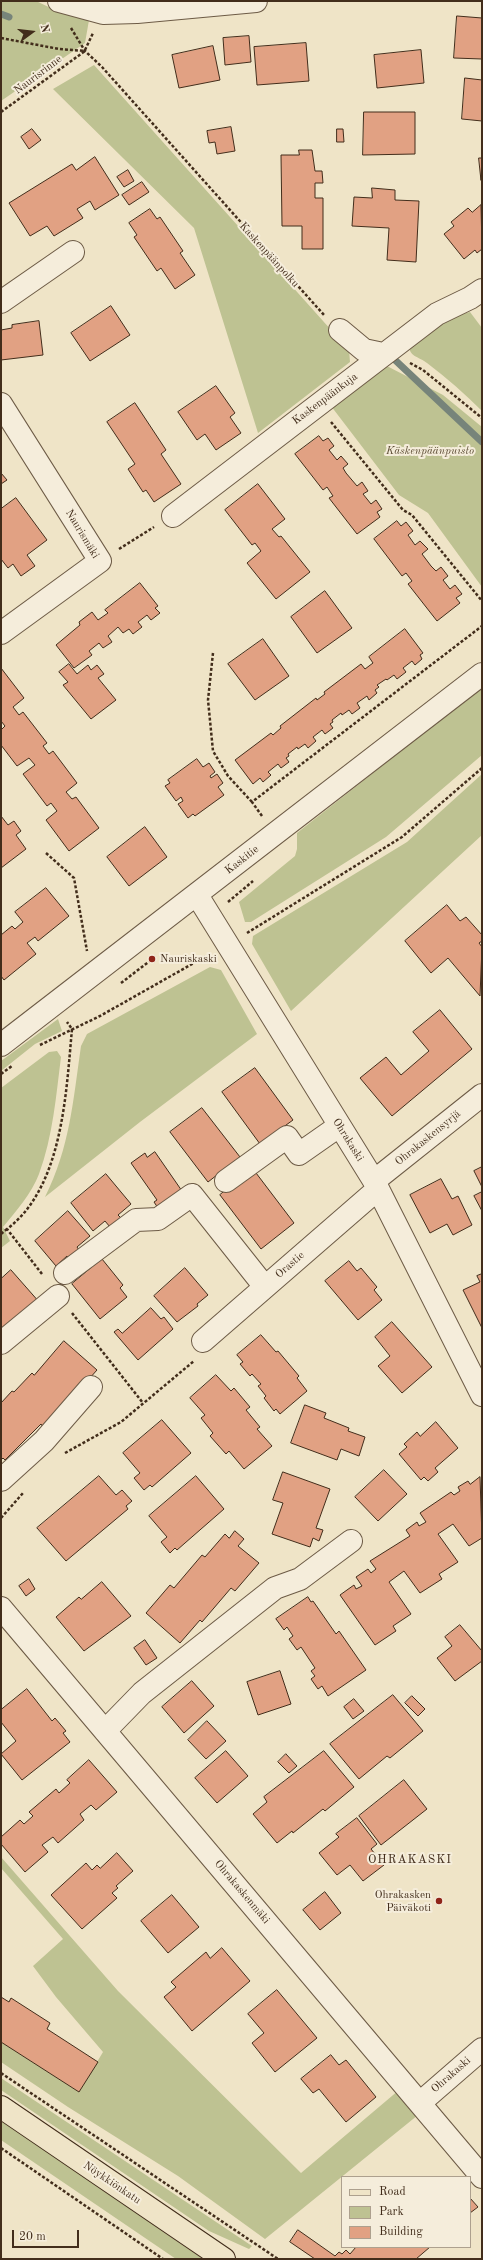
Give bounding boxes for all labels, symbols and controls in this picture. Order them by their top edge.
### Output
north arrow [12,12,52,52]
text: N [38,23,50,34]
street label: Naurisrinne [11,53,65,97]
street label: Kaskenpäänpolku [236,220,302,290]
street label: Kaskenpäänkuja [290,370,360,428]
park label: Käskenpäänpuisto [386,444,474,458]
street label: Naurismäki [62,507,102,561]
street label: Kaskitie [223,843,261,877]
place label: Nauriskaski [160,952,217,966]
marker: Nauriskaski [147,954,157,964]
street label: Ohrakaskensyrjä [393,1108,463,1168]
street label: Ohrakaski [330,1116,366,1164]
street label: Orastie [273,1249,307,1281]
district label: OHRAKASKI [368,1853,452,1867]
street label: Ohrakaskenmäki [212,1857,272,1927]
place label: Ohrakasken Päiväkoti [375,1888,431,1914]
marker: Ohrakasken Päiväkoti [434,1896,444,1906]
street label: Ohrakaski [428,2054,474,2096]
street label: Nöykkiönkatu [81,2159,143,2207]
legend [341,2176,471,2248]
text: Road [379,2186,406,2198]
text: Park [379,2206,404,2218]
scale bar [14,2222,81,2248]
text: Building [379,2226,423,2238]
text: 20 m [19,2231,46,2243]

